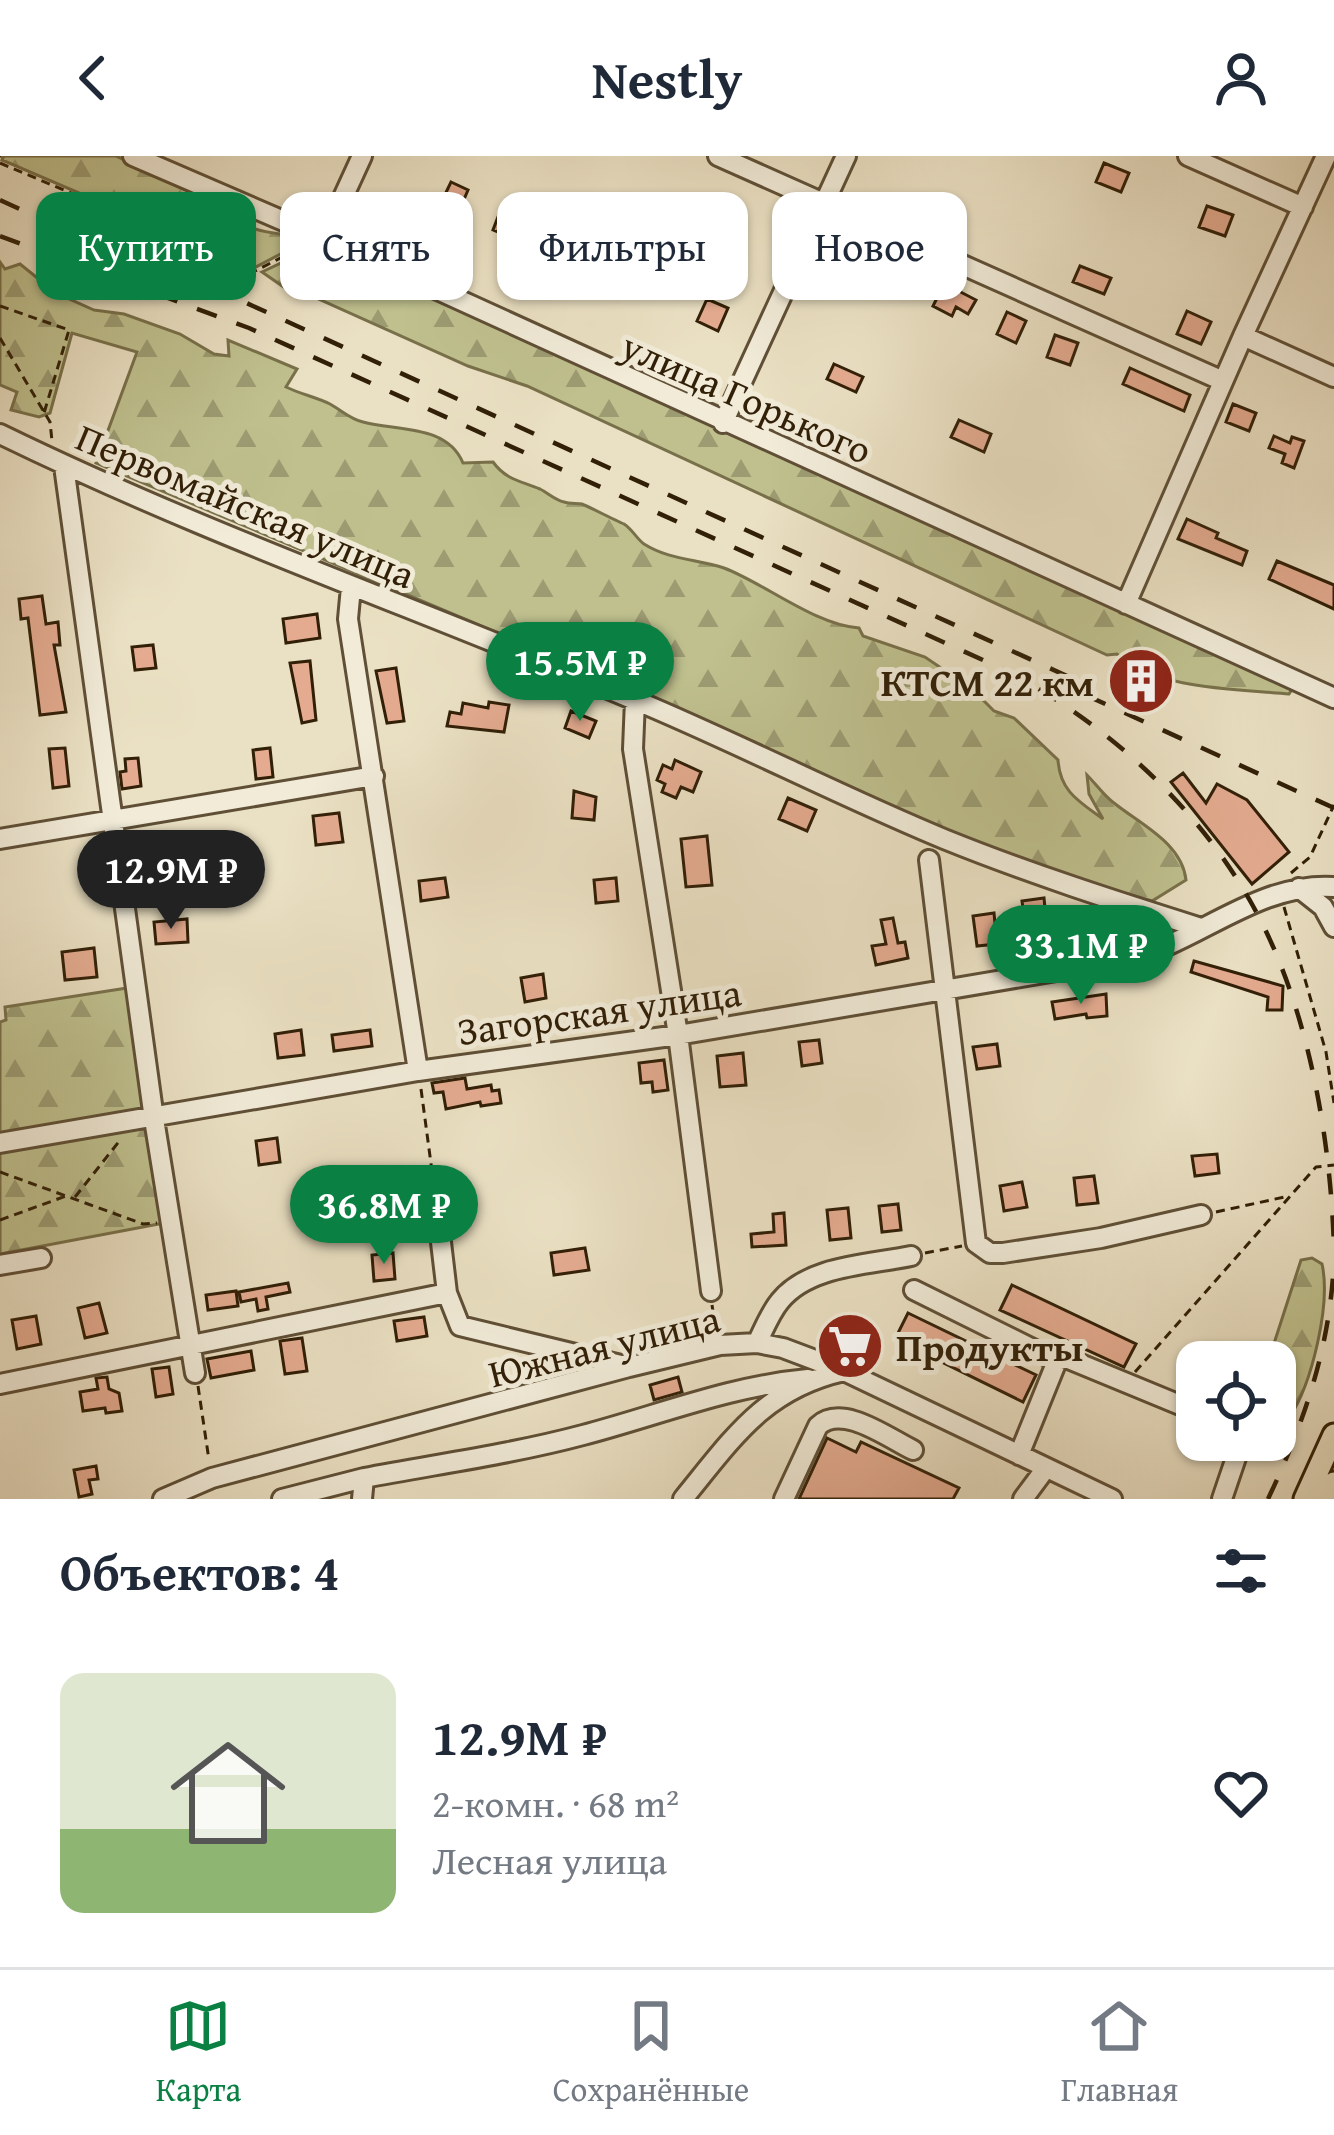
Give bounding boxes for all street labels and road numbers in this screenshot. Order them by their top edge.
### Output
street label: улица Горького [612,316,881,478]
street label: Первомайская улица [68,408,425,602]
street label: Загорская улица [453,963,745,1059]
street label: Южная улица [482,1289,726,1401]

